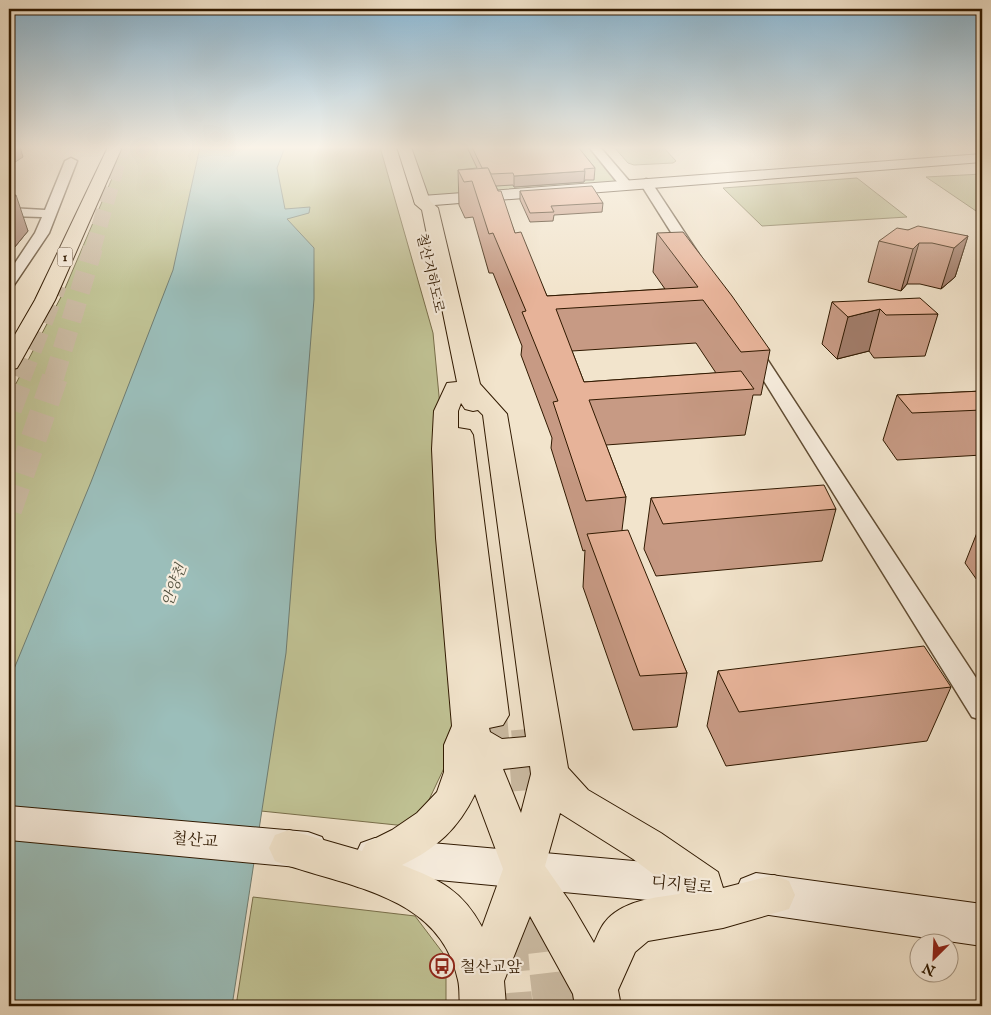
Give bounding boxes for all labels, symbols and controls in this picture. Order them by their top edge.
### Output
street label: 철산지하도로 [412,232,448,315]
road number: 1 [58,248,72,266]
water label: 안양천 [158,560,191,609]
street label: 철산교 [171,829,219,853]
street label: 디지털로 [650,873,714,899]
north arrow [908,932,958,982]
bus stop icon: 철산교앞 [429,953,455,979]
place label: 철산교앞 [460,958,522,978]
text: N [920,958,939,980]

